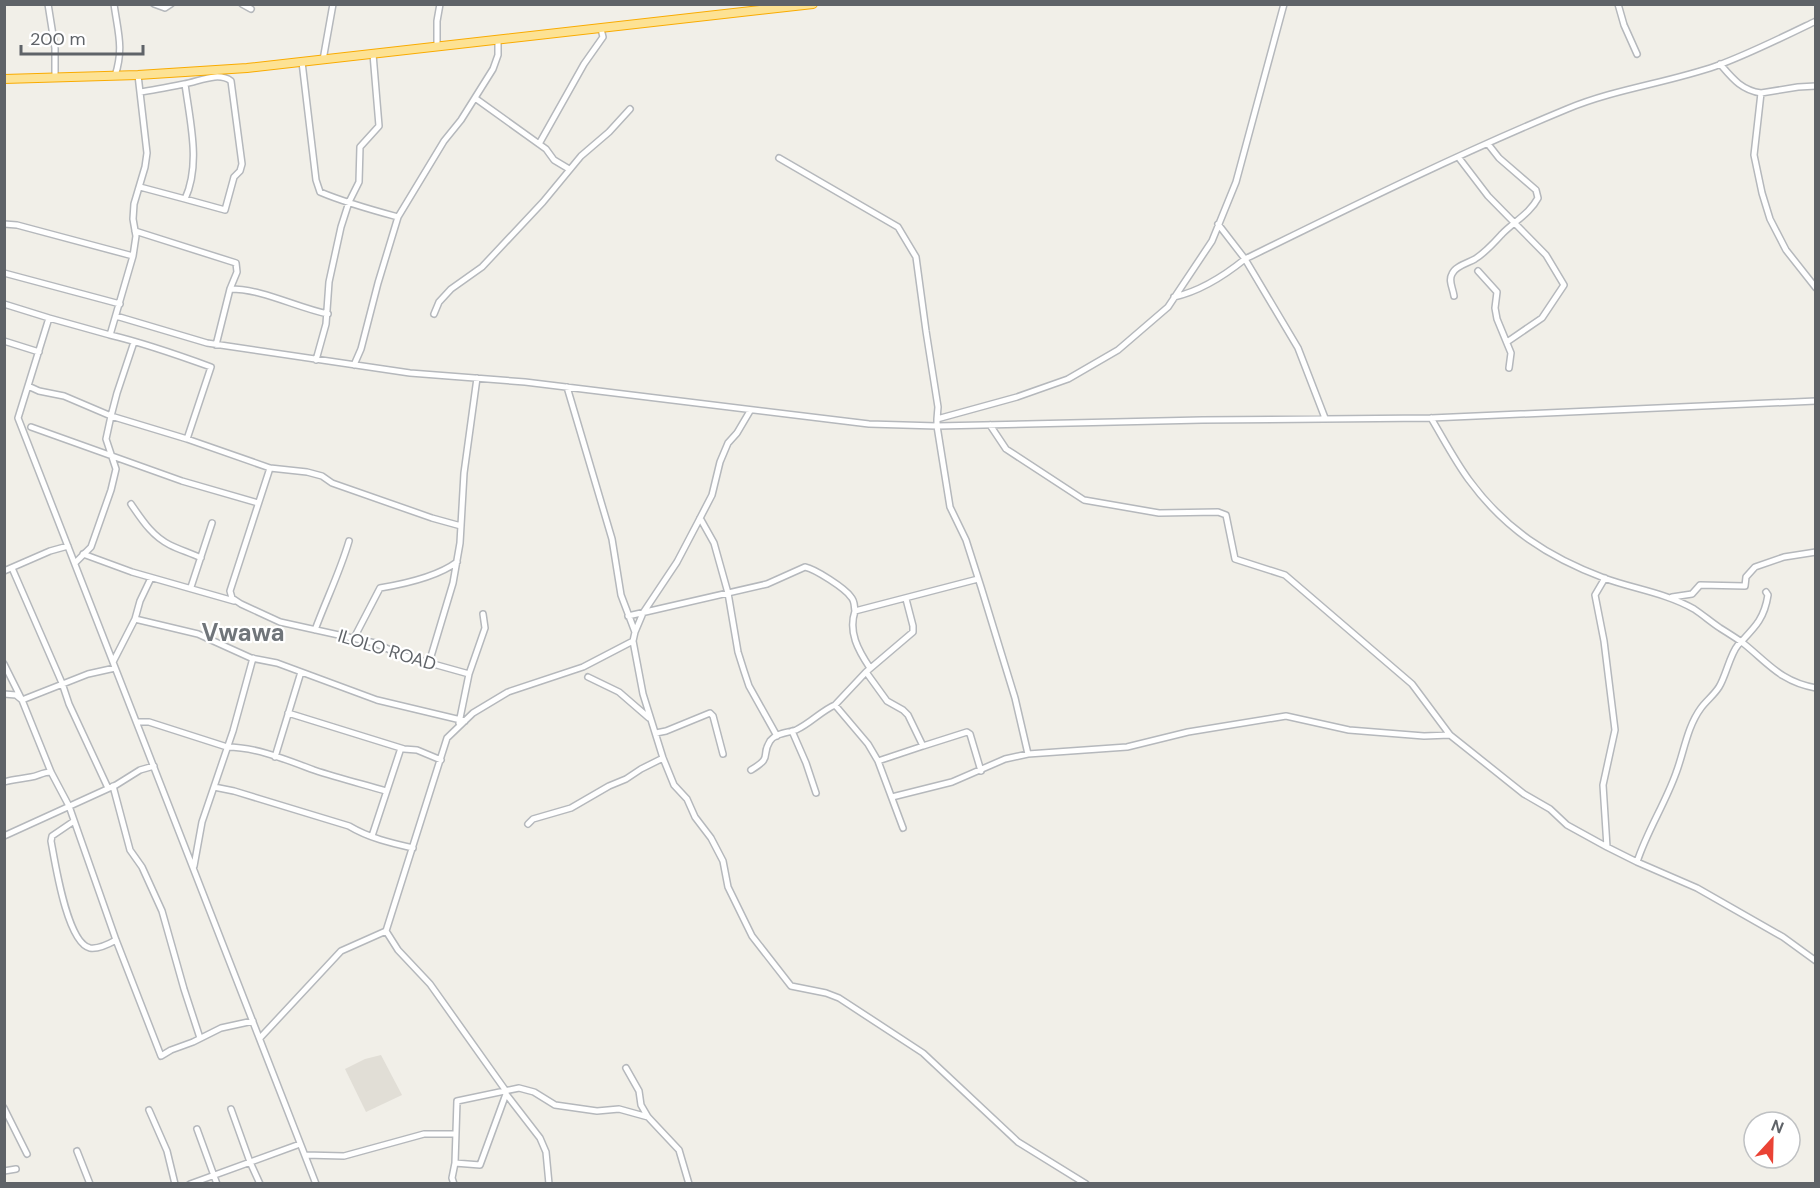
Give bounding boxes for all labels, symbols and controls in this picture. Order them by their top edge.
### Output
scale bar [21,18,142,56]
text: 200 m [30,27,86,51]
district label: Vwawa [201,617,285,648]
street label: ILOLO ROAD [335,624,439,676]
north arrow [1742,1110,1802,1170]
text: N [1768,1115,1787,1138]

